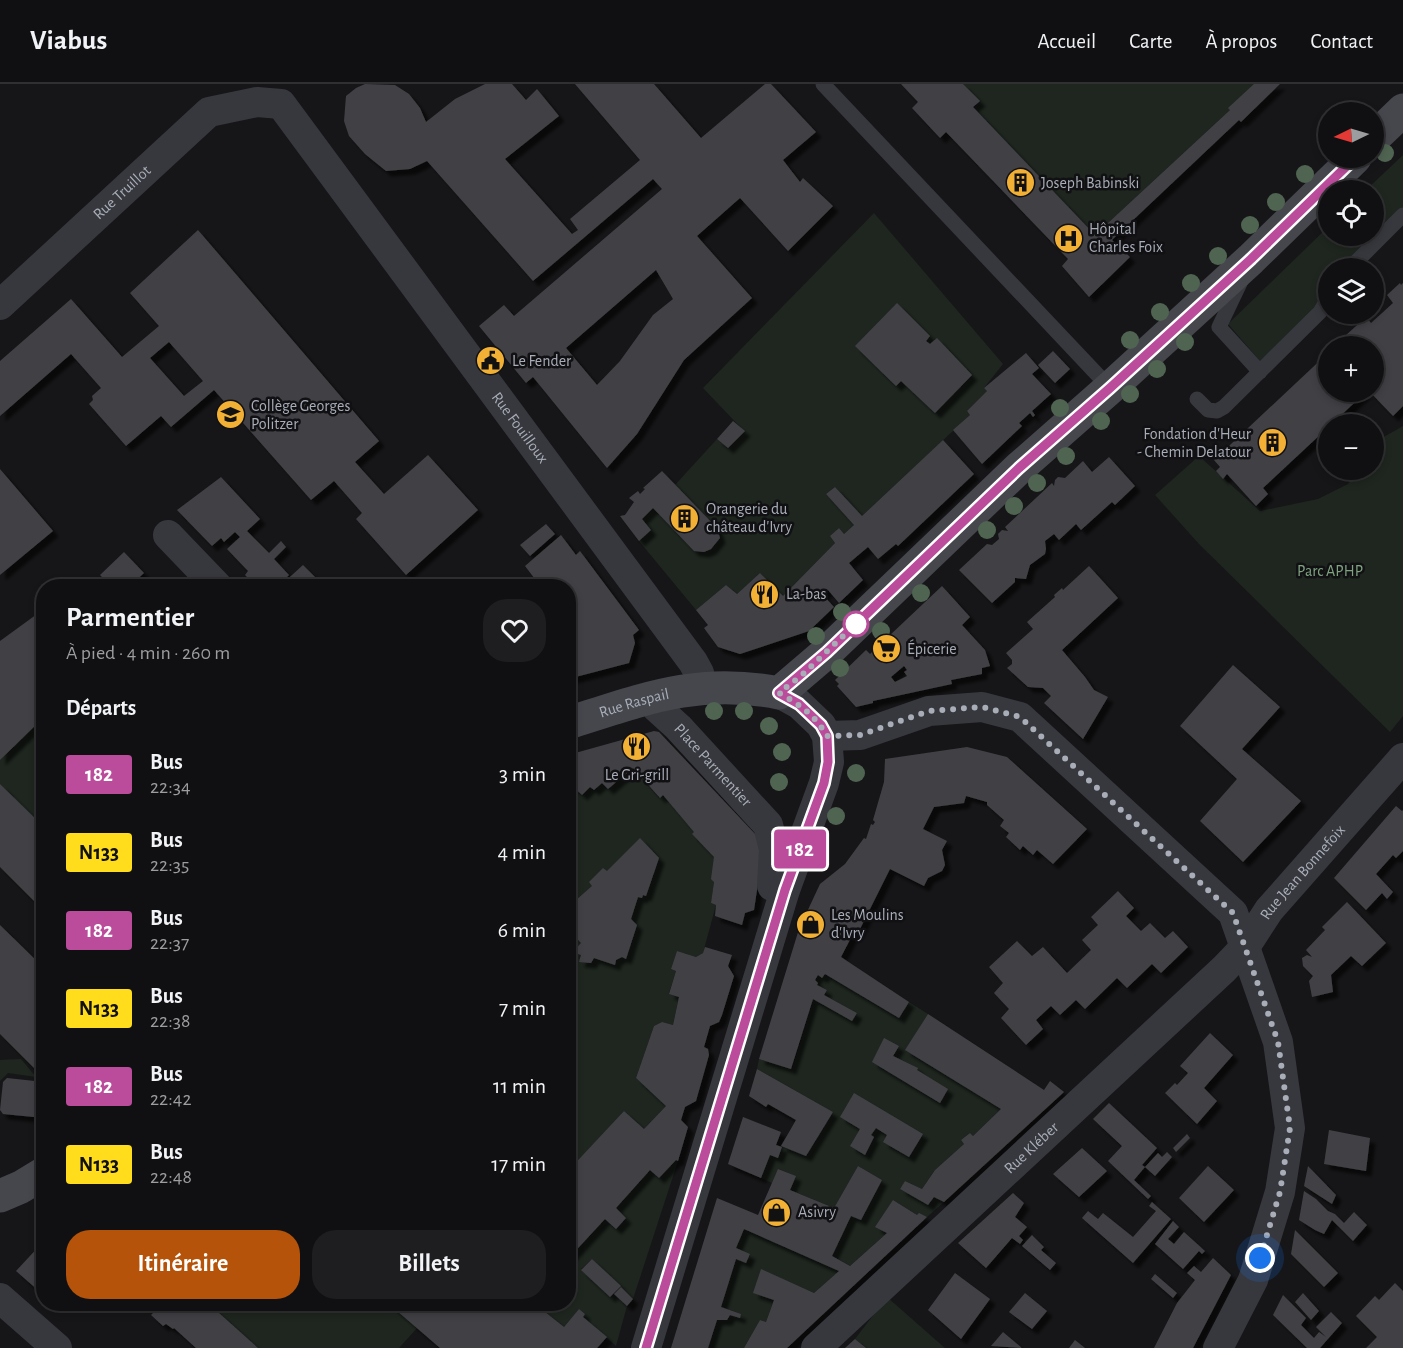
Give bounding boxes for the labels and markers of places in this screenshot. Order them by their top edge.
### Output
building icon: Joseph Babinski [1004,167,1036,199]
place label: Joseph Babinski [1041,175,1139,191]
place label: Hôpital Charles Foix [1089,221,1163,255]
hospital icon: Hôpital Charles Foix [1052,222,1084,254]
public building icon: Le Fender [475,345,507,377]
place label: Le Fender [512,353,572,369]
place label: Collège Georges Politzer [251,398,350,432]
school or university icon: Collège Georges Politzer [214,399,246,431]
place label: Fondation d'Heur - Chemin Delatour [1137,426,1252,460]
building icon: Fondation d'Heur - Chemin Delatour [1256,427,1288,459]
place label: Orangerie du château d'Ivry [706,501,792,536]
building icon: Orangerie du château d'Ivry [669,502,701,534]
restaurant icon: La-bas [749,578,781,610]
place label: La-bas [786,586,827,602]
unlabelled marker [843,611,869,637]
supermarket icon: Épicerie [870,633,902,665]
place label: Épicerie [907,639,957,657]
restaurant icon: Le Gri-grill [621,731,653,763]
place label: Le Gri-grill [605,767,669,783]
place label: Les Moulins d'Ivry [831,907,904,942]
shop icon: Les Moulins d'Ivry [794,908,826,940]
shop icon: Asivry [761,1196,793,1228]
place label: Asivry [798,1204,836,1221]

